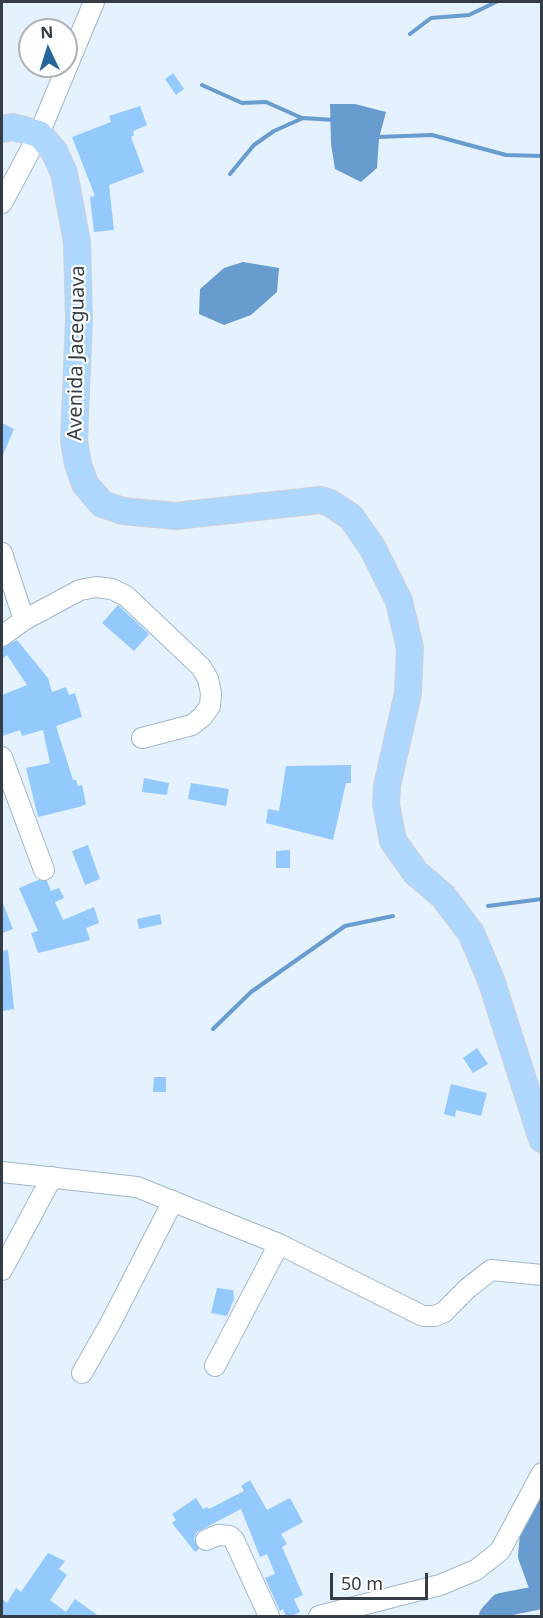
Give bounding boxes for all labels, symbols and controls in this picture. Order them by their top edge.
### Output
north arrow [18,18,78,78]
text: N [40,21,54,43]
street label: Avenida Jaceguava [63,265,91,441]
scale bar [333,1561,430,1599]
text: 50 m [341,1571,383,1595]

